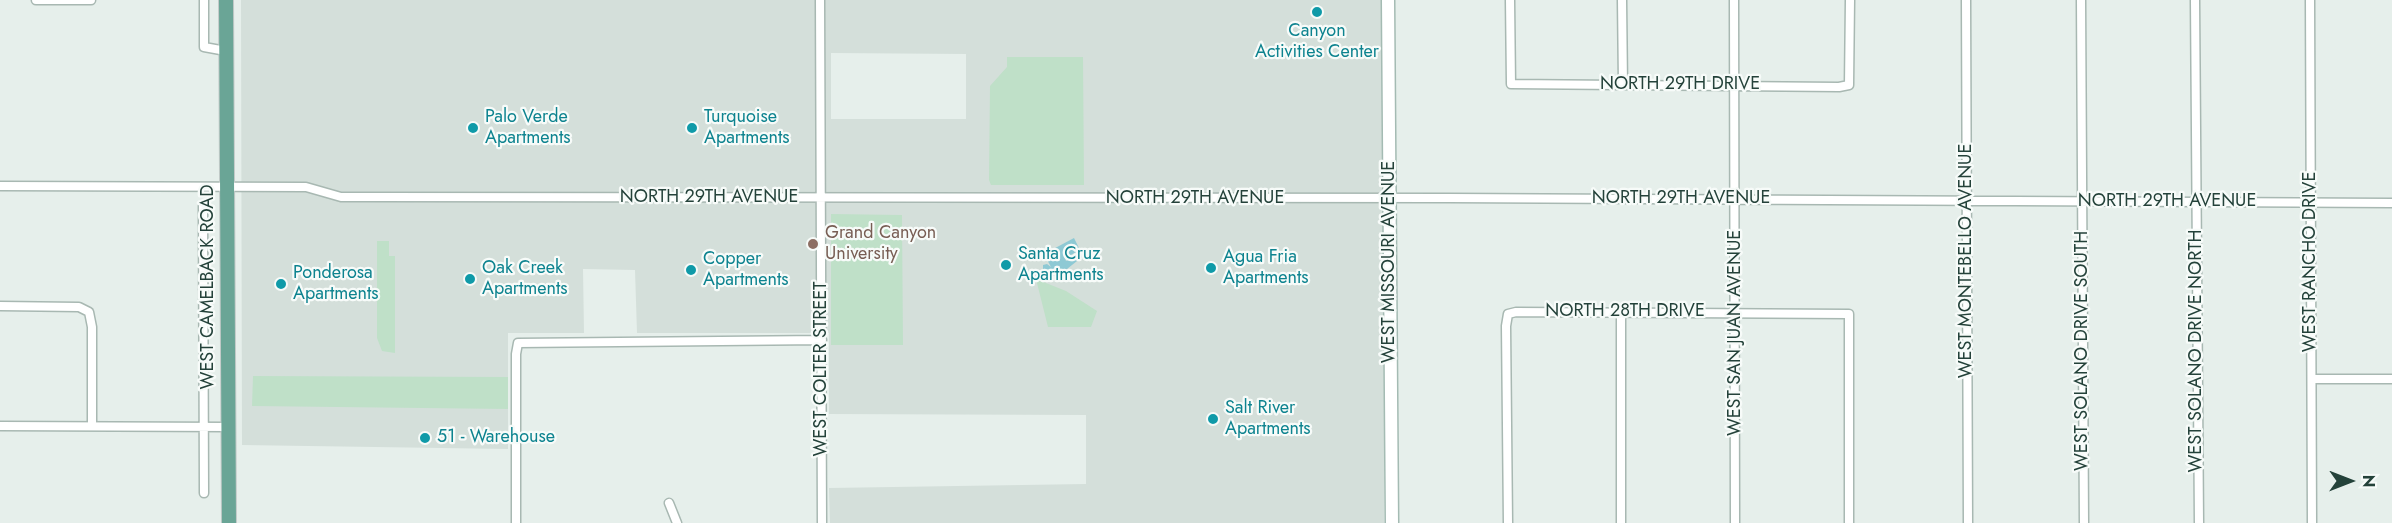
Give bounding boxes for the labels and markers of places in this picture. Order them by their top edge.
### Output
marker: Canyon Activities Center [1310,5,1324,19]
place label: Canyon Activities Center [1255,21,1379,63]
place label: Palo Verde Apartments [485,107,571,150]
place label: Turquoise Apartments [704,107,790,150]
marker: Palo Verde Apartments [466,121,480,135]
marker: Turquoise Apartments [685,121,699,135]
place label: Grand Canyon University [825,223,936,266]
marker: Grand Canyon University [806,237,820,251]
place label: Santa Cruz Apartments [1018,244,1104,286]
place label: Agua Fria Apartments [1223,247,1309,290]
place label: Copper Apartments [703,249,789,292]
place label: Oak Creek Apartments [482,258,568,300]
marker: Santa Cruz Apartments [999,258,1013,272]
marker: Agua Fria Apartments [1204,261,1218,275]
place label: Ponderosa Apartments [293,263,379,306]
marker: Copper Apartments [684,263,698,277]
marker: Oak Creek Apartments [463,272,477,286]
marker: Ponderosa Apartments [274,277,288,291]
place label: Salt River Apartments [1225,398,1311,440]
marker: Salt River Apartments [1206,412,1220,426]
place label: 51 - Warehouse [437,427,555,449]
marker: 51 - Warehouse [418,431,432,445]

